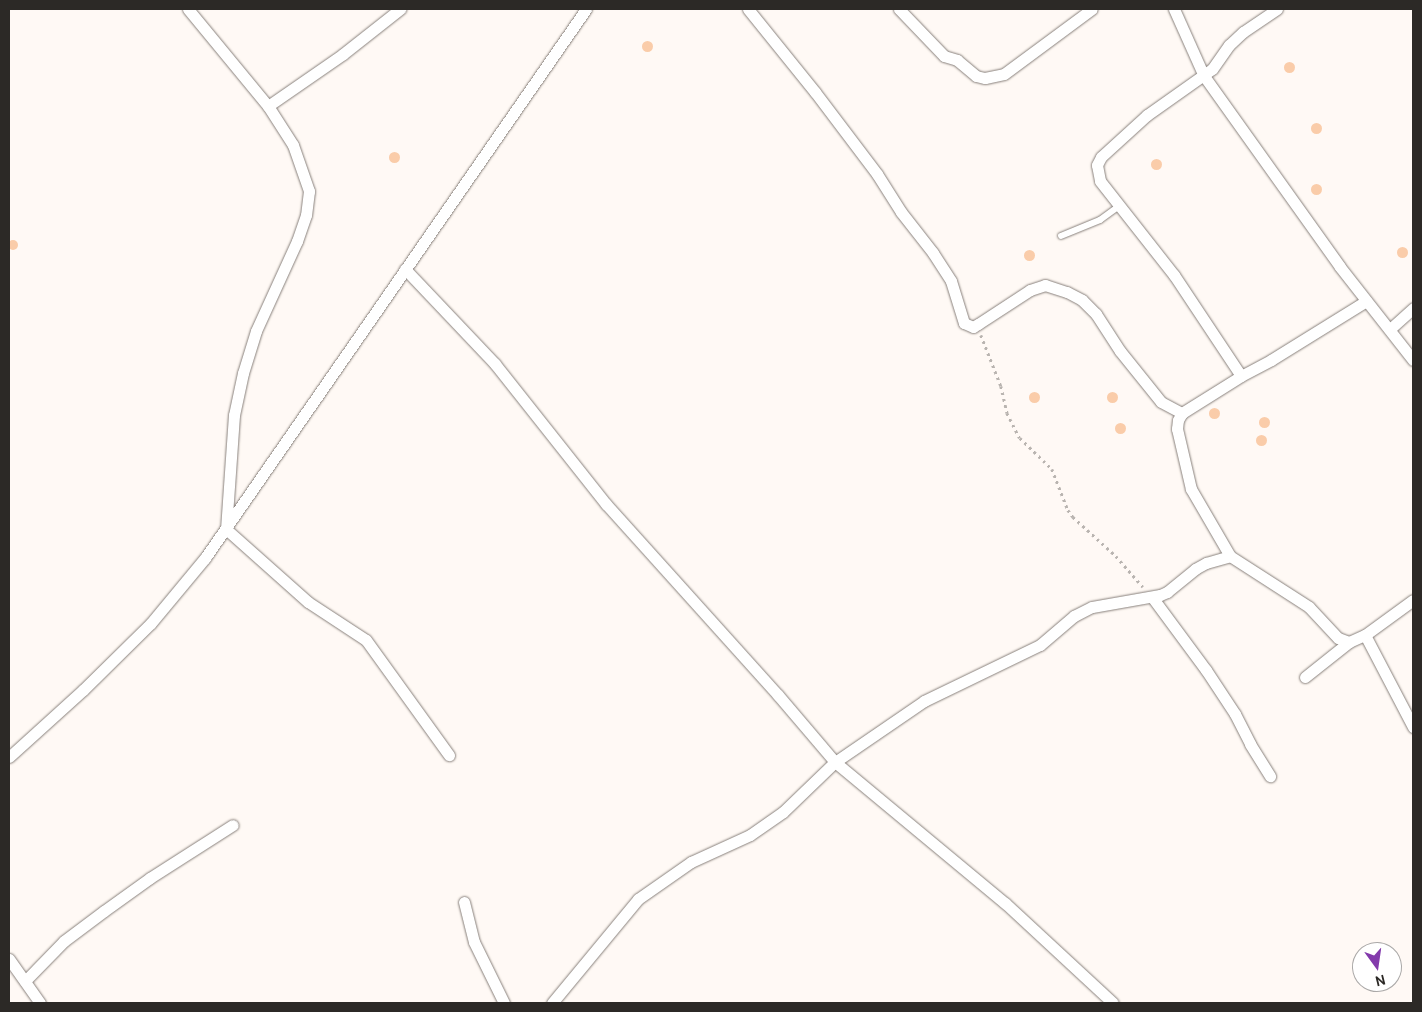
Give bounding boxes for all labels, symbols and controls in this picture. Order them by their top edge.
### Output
north arrow [1352,942,1402,992]
text: N [1373,971,1387,991]

